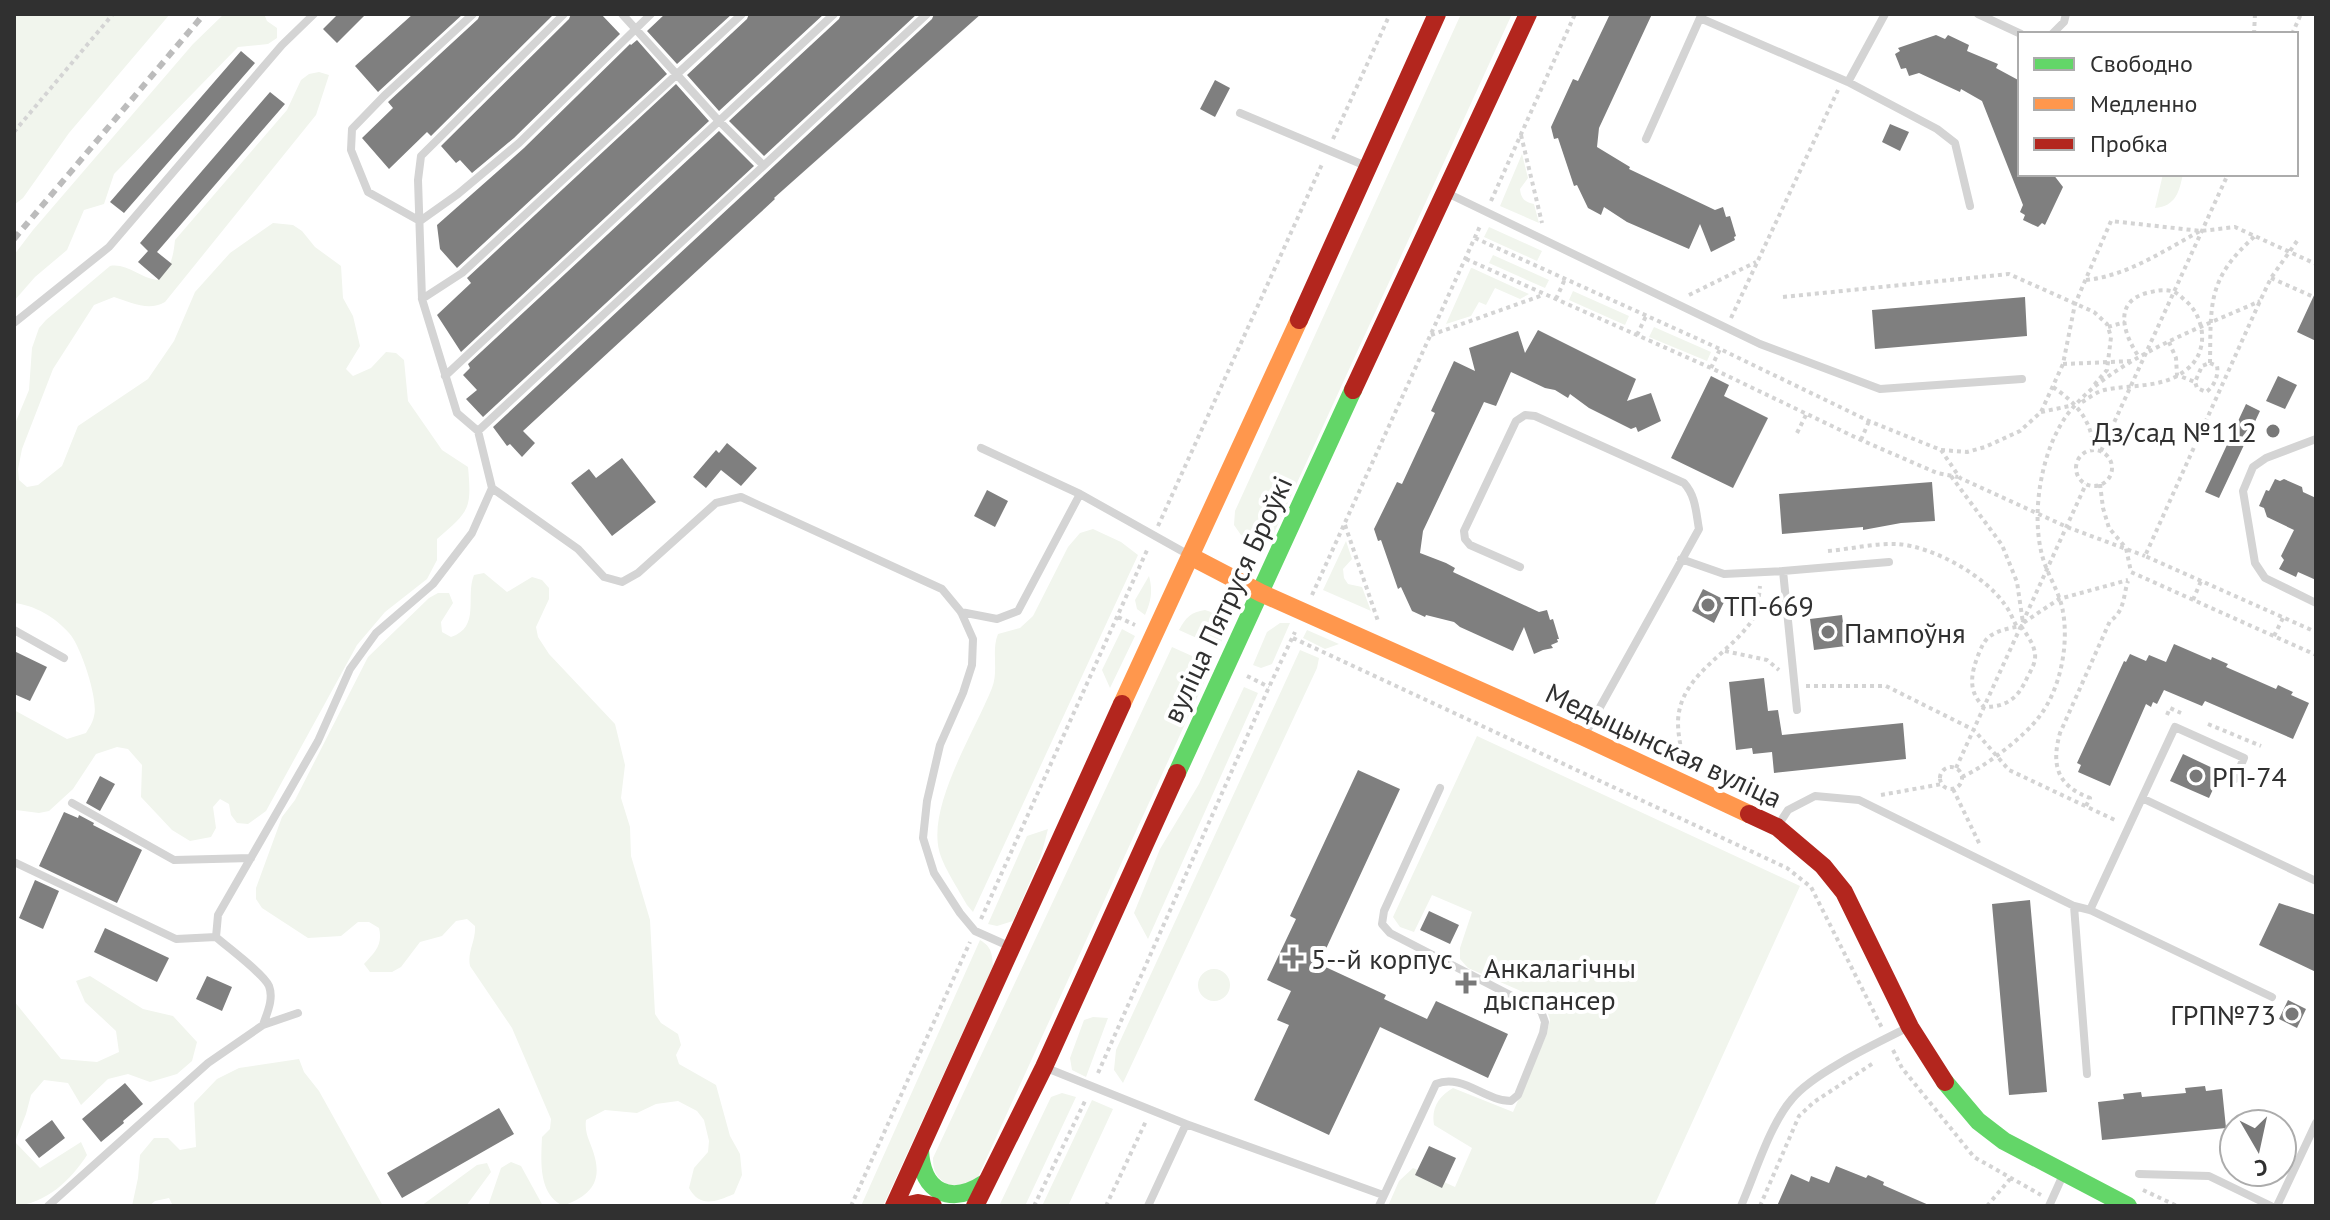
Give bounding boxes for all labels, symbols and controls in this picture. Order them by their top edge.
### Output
legend [2018,32,2298,176]
text: Свободно [2090,48,2193,79]
text: Медленно [2090,88,2197,119]
text: Пробка [2090,128,2168,159]
place label: Дз/сад №112 [2092,413,2257,450]
marker: Дз/сад №112 [2264,422,2282,440]
street label: вуліца Пятруся Броўкі [1154,470,1300,728]
place label: ТП-669 [1724,587,1814,624]
marker: ТП-669 [1699,596,1717,614]
place label: Пампоўня [1844,614,1966,651]
marker: Пампоўня [1819,623,1837,641]
street label: Медыцынская вуліца [1540,674,1788,816]
place label: РП-74 [2212,758,2287,795]
marker: РП-74 [2187,767,2205,785]
place label: 5--й корпус [1311,940,1453,977]
marker: 5--й корпус [1282,947,1304,969]
place label: Анкалагічны дыспансер [1484,949,1636,1018]
marker: Анкалагічны дыспансер [1455,972,1477,994]
place label: ГРП№73 [2170,996,2276,1033]
marker: ГРП№73 [2283,1005,2301,1023]
north arrow [2218,1108,2298,1188]
text: С [2253,1153,2269,1183]

